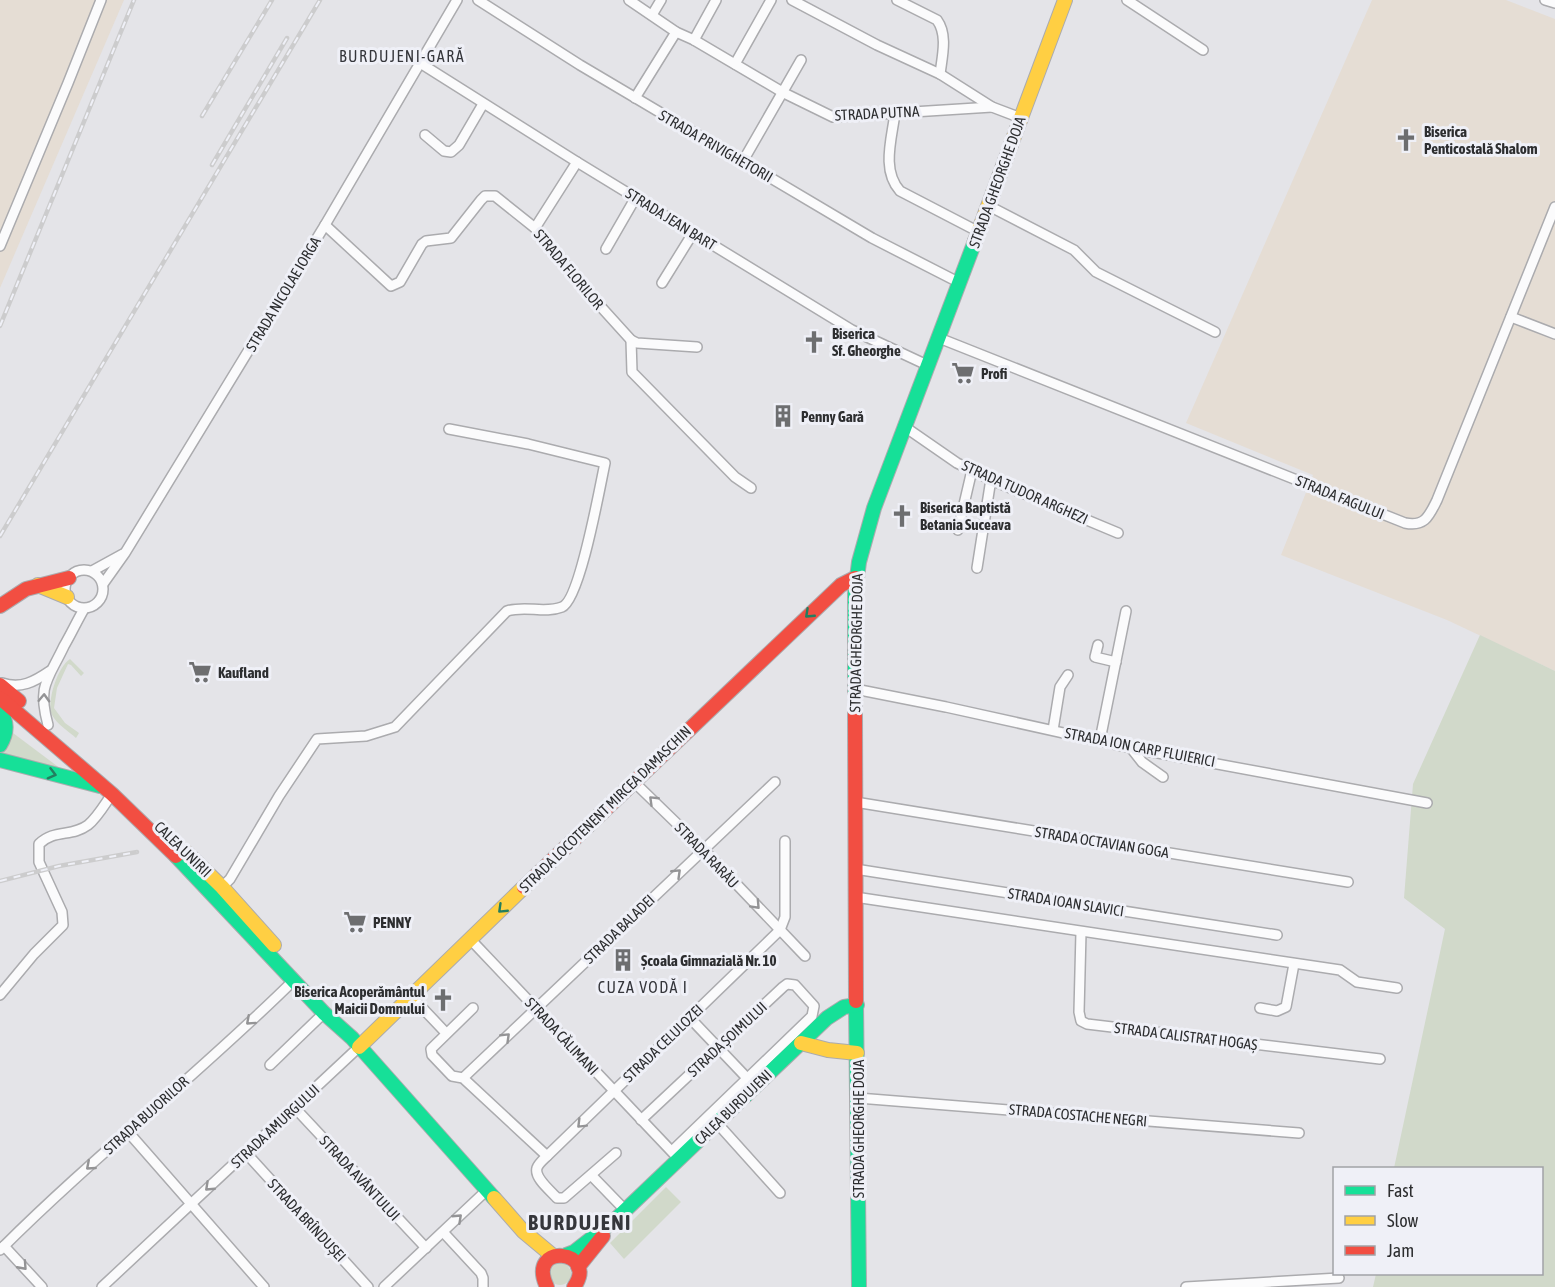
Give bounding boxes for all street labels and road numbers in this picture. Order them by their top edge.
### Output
street label: STRADA PUTNA [834,102,920,124]
street label: STRADA PRIVIGHETORII [656,106,776,186]
street label: STRADA GHEORGHE DOJA [965,113,1029,250]
street label: STRADA JEAN BART [623,184,720,254]
street label: STRADA FLORILOR [531,226,608,313]
street label: STRADA NICOLAE IORGA [242,233,324,354]
street label: STRADA TUDOR ARGHEZI [959,457,1091,527]
street label: STRADA FAGULUI [1293,472,1387,522]
street label: STRADA GHEORGHE DOJA [846,573,866,712]
street label: STRADA LOCOTENENT MIRCEA DAMASCHIN [516,722,694,896]
street label: STRADA ION CARP FLUIERICI [1063,724,1217,770]
street label: CALEA UNIRII [151,818,215,880]
street label: STRADA RARĂU [672,819,742,891]
street label: STRADA OCTAVIAN GOGA [1034,823,1171,861]
street label: STRADA IOAN SLAVICI [1007,884,1125,920]
street label: STRADA BALADEI [580,891,658,967]
street label: STRADA CĂLIMANI [522,994,602,1078]
street label: STRADA ȘOIMULUI [684,998,770,1080]
street label: STRADA CELULOZEI [620,1001,706,1085]
street label: STRADA CALISTRAT HOGAȘ [1113,1019,1259,1053]
street label: STRADA GHEORGHE DOJA [850,1059,867,1198]
street label: CALEA BURDUJENI [691,1066,775,1148]
street label: STRADA BUJORILOR [100,1072,192,1158]
street label: STRADA AMURGULUI [227,1081,323,1171]
street label: STRADA COSTACHE NEGRI [1008,1100,1148,1130]
street label: STRADA AVÂNTULUI [316,1132,404,1224]
street label: STRADA BRÎNDUȘEI [264,1175,350,1265]

